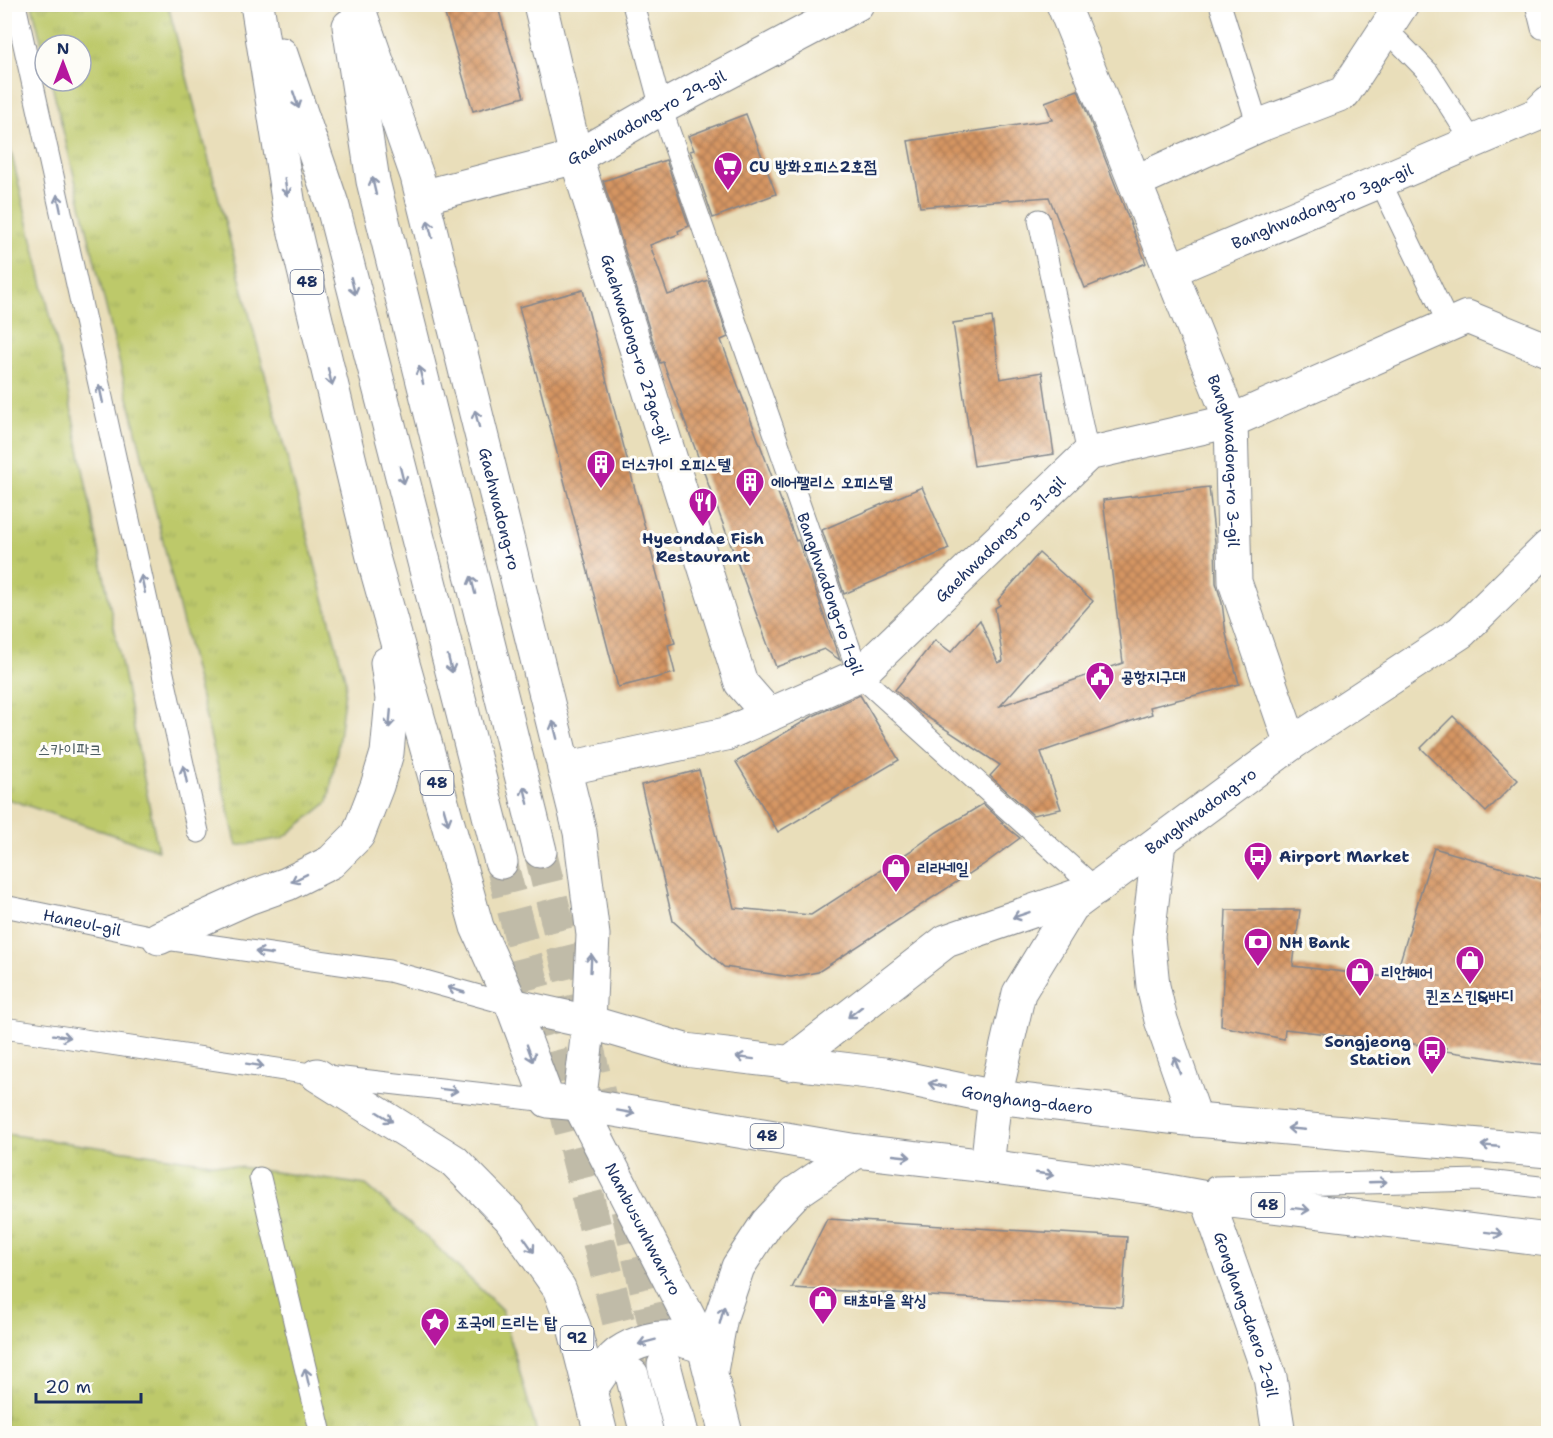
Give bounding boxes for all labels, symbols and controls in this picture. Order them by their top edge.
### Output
north arrow [33,33,93,93]
text: N [57,38,69,59]
street label: Gaehwadong-ro 29-gil [565,65,730,169]
one-way arrow [292,90,303,109]
supermarket icon: CU 방화오피스2호점 [712,150,744,192]
place label: CU 방화오피스2호점 [749,156,877,177]
street label: Banghwadong-ro 3ga-gil [1228,158,1416,254]
one-way arrow [281,176,292,196]
one-way arrow [368,177,380,196]
one-way arrow [52,194,64,213]
one-way arrow [424,220,436,239]
street label: Gaehwadong-ro 27ga-gil [597,251,676,446]
road number: 48 [290,270,324,294]
one-way arrow [348,276,359,295]
one-way arrow [415,366,427,385]
one-way arrow [324,367,336,386]
street label: Banghwadong-ro 3-gil [1203,371,1245,548]
one-way arrow [95,384,106,404]
one-way arrow [471,409,483,428]
street label: Gaehwadong-ro [474,445,525,572]
building icon: 더스카이 오피스텔 [585,448,617,490]
place label: 더스카이 오피스텔 [622,454,732,475]
one-way arrow [396,465,408,484]
building icon: 에어팰리스 오피스텔 [734,466,766,508]
street label: Gaehwadong-ro 31-gil [930,471,1070,607]
place label: 에어팰리스 오피스텔 [771,472,894,493]
restaurant icon: Hyeondae Fish Restaurant [687,486,719,528]
street label: Banghwadong-ro 1-gil [792,509,869,678]
place label: Hyeondae Fish Restaurant [642,528,764,567]
one-way arrow [137,575,148,594]
one-way arrow [467,576,479,595]
one-way arrow [445,654,457,673]
public building icon: 공항지구대 [1084,660,1116,702]
place label: 공항지구대 [1121,666,1186,687]
one-way arrow [384,709,395,729]
one-way arrow [548,721,560,740]
park label: 스카이파크 [38,739,102,760]
street label: Banghwadong-ro [1141,763,1260,859]
one-way arrow [179,765,190,785]
road number: 48 [420,771,454,795]
one-way arrow [519,785,531,804]
one-way arrow [441,806,452,825]
bus stop icon: Airport Market [1242,840,1274,882]
place label: Airport Market [1279,846,1409,867]
shop icon: 리라네일 [880,852,912,894]
place label: 리라네일 [917,858,969,879]
one-way arrow [290,873,308,885]
street label: Haneul-gil [41,904,124,941]
one-way arrow [1012,910,1031,921]
bank icon: NH Bank [1242,926,1274,968]
place label: NH Bank [1279,932,1350,953]
shop icon: 퀸즈스킨&바디 [1454,944,1486,986]
one-way arrow [255,947,275,958]
one-way arrow [586,954,597,974]
shop icon: 리안헤어 [1344,956,1376,998]
place label: 리안헤어 [1381,962,1433,983]
one-way arrow [446,983,465,995]
place label: 퀸즈스킨&바디 [1426,986,1514,1007]
one-way arrow [847,1005,863,1018]
one-way arrow [52,1031,72,1042]
place label: Songjeong Station [1324,1031,1411,1070]
bus stop icon: Songjeong Station [1416,1034,1448,1076]
one-way arrow [525,1043,536,1062]
one-way arrow [735,1052,755,1063]
one-way arrow [1170,1056,1181,1075]
one-way arrow [245,1060,265,1071]
one-way arrow [928,1079,948,1090]
street label: Gonghang-daero [960,1080,1094,1119]
one-way arrow [438,1085,458,1096]
one-way arrow [616,1107,636,1118]
one-way arrow [376,1111,393,1124]
one-way arrow [1287,1123,1306,1134]
road number: 48 [750,1124,783,1148]
one-way arrow [1481,1140,1501,1151]
one-way arrow [891,1151,911,1162]
street label: Nambusunhwan-ro [600,1159,686,1299]
one-way arrow [1035,1168,1055,1179]
one-way arrow [1368,1177,1388,1188]
road number: 48 [1252,1193,1284,1217]
one-way arrow [1290,1204,1310,1215]
one-way arrow [1484,1228,1504,1239]
street label: Gonghang-daero 2-gil [1209,1229,1284,1399]
one-way arrow [523,1237,535,1253]
shop icon: 태초마을 왁싱 [807,1284,839,1326]
place label: 태초마을 왁싱 [844,1290,927,1311]
place icon: 조국에 드리는 탑 [419,1306,451,1348]
one-way arrow [717,1306,729,1325]
place label: 조국에 드리는 탑 [456,1312,557,1333]
road number: 92 [560,1326,594,1350]
one-way arrow [638,1336,657,1348]
scale bar [36,1366,141,1404]
one-way arrow [301,1367,313,1386]
text: 20 m [45,1375,91,1399]

